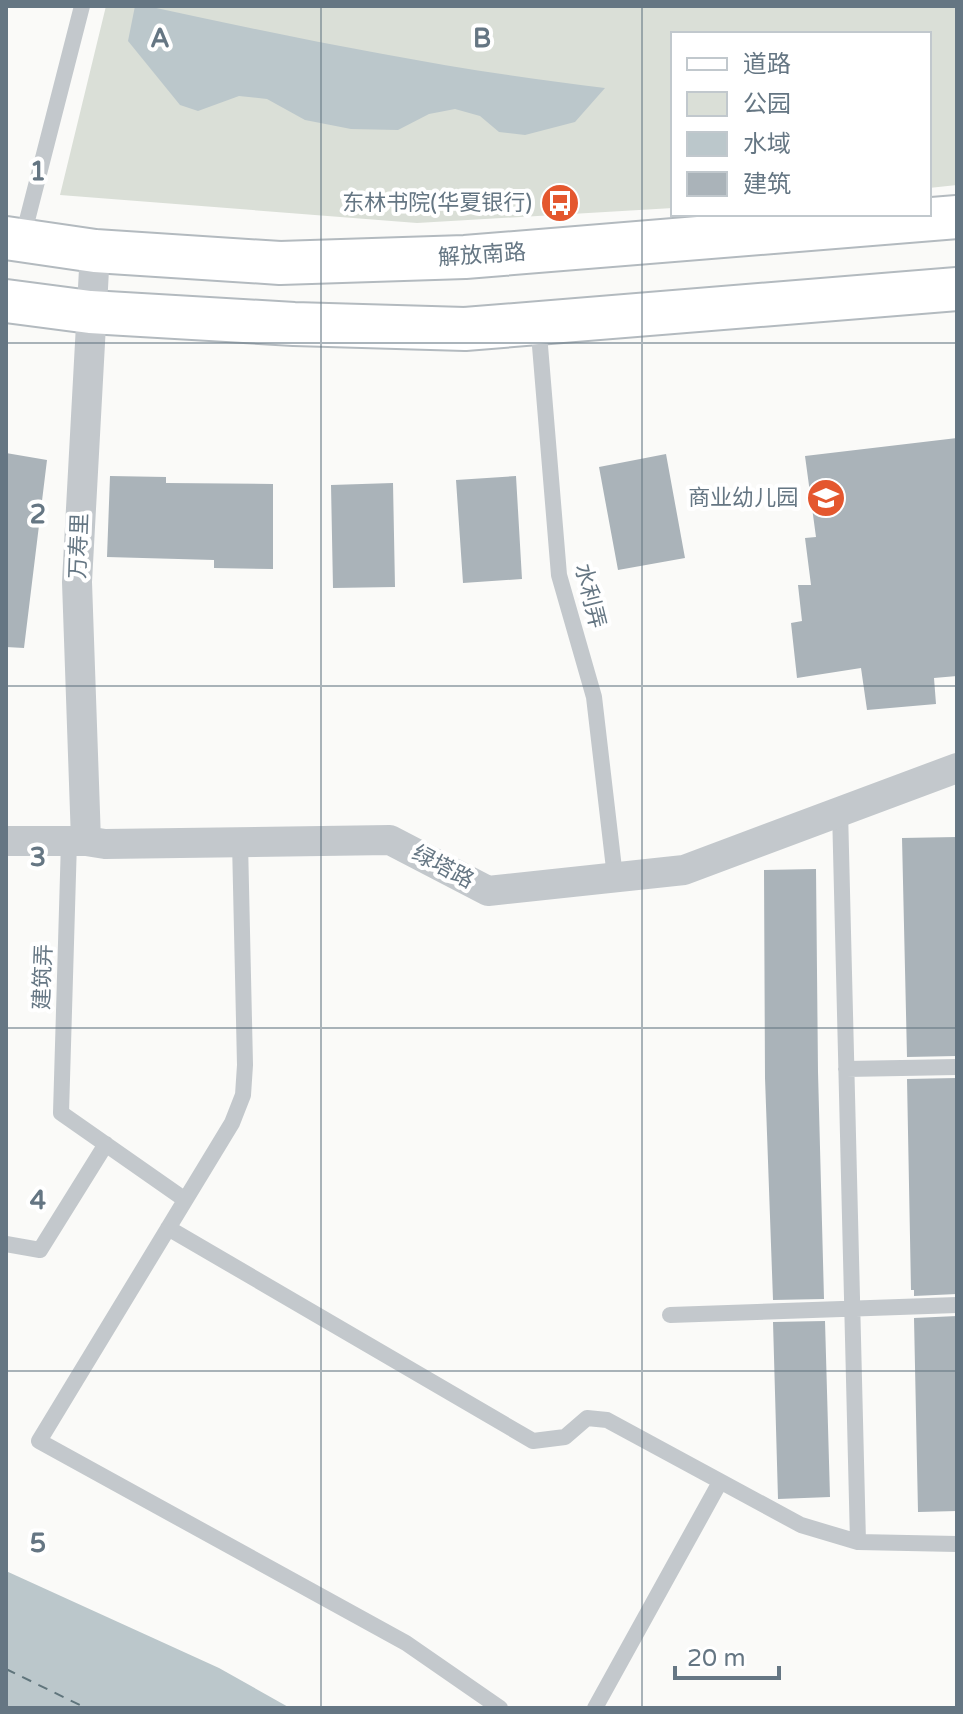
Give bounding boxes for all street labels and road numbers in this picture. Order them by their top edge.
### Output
street label: 解放南路 [437,239,527,271]
street label: 万寿里 [65,513,93,579]
street label: 水利弄 [569,561,611,631]
street label: 绿塔路 [408,840,478,894]
street label: 建筑弄 [29,944,57,1010]

